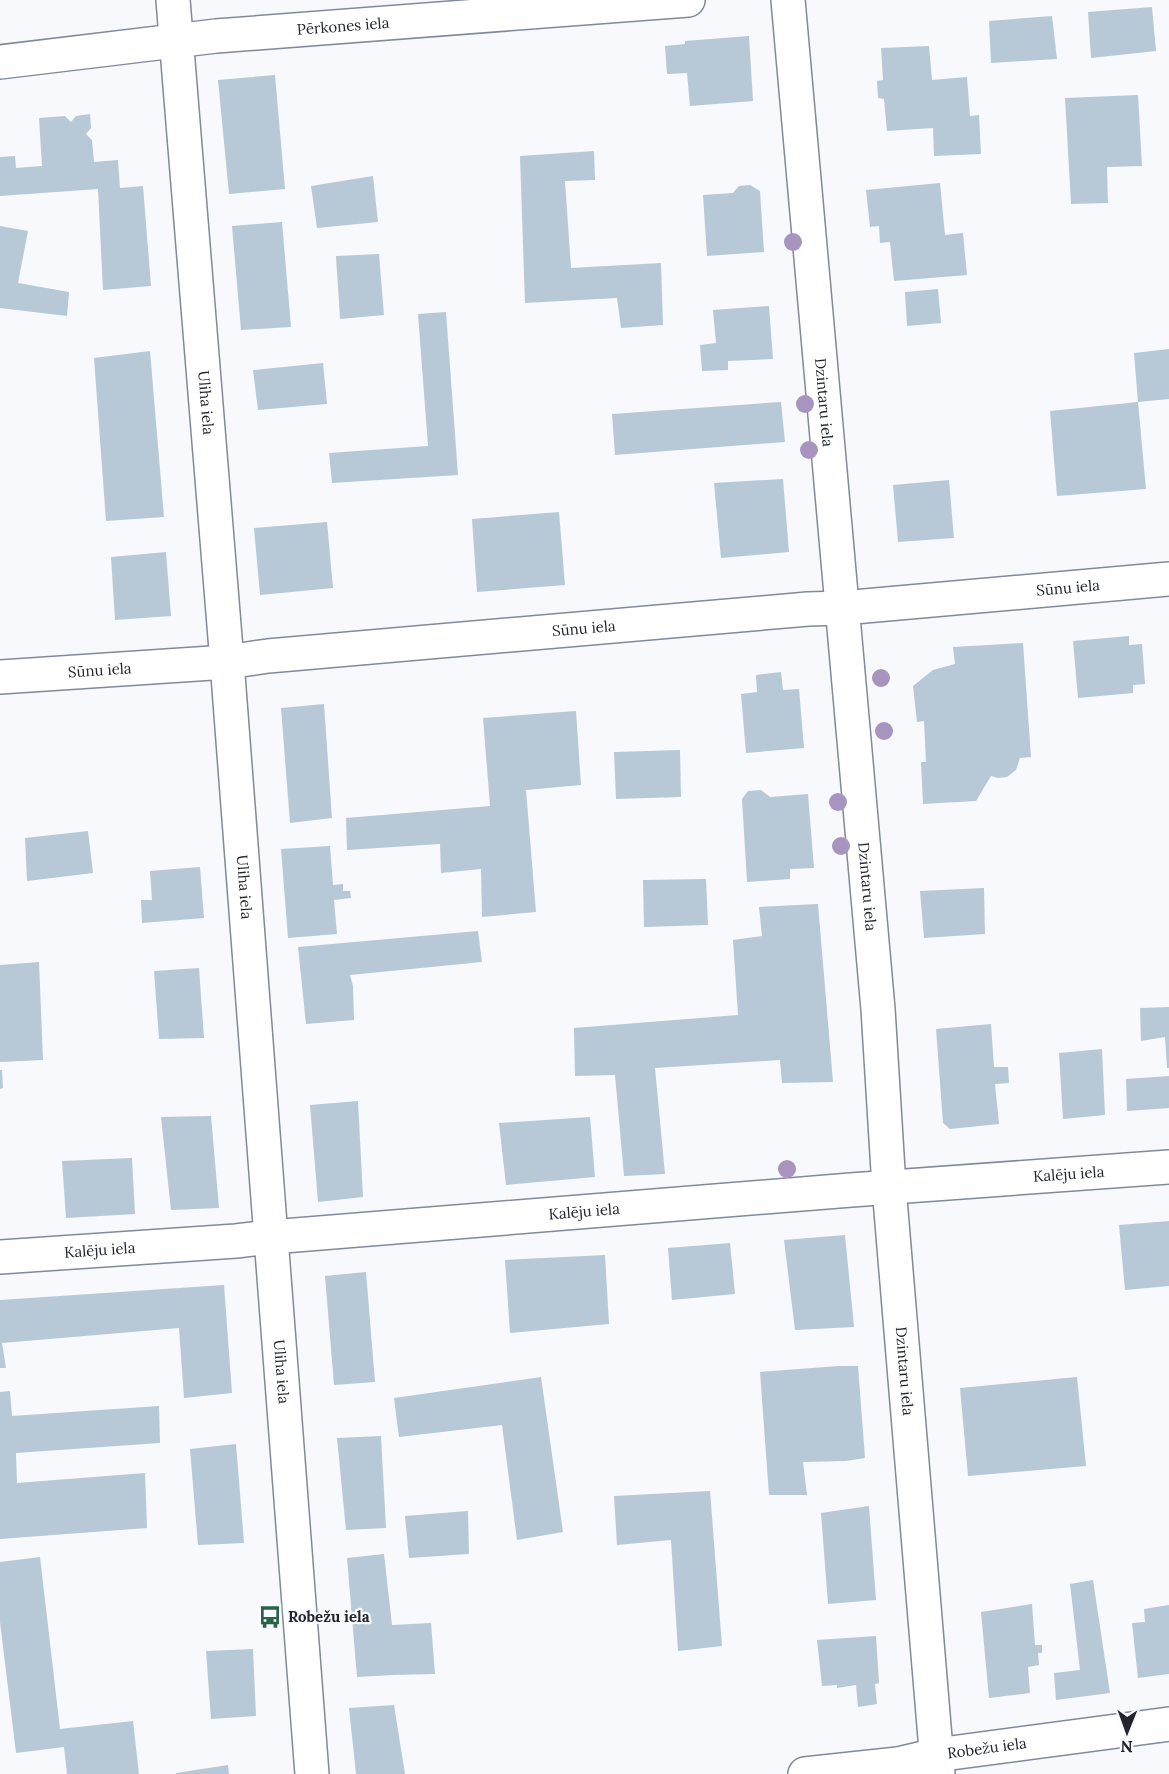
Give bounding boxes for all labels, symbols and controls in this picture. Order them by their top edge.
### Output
street label: Pērkones iela [296,13,390,39]
street label: Dzintaru iela [811,357,838,448]
street label: Uliha iela [194,370,218,436]
street label: Sūnu iela [1036,575,1101,600]
street label: Sūnu iela [551,616,617,640]
street label: Sūnu iela [67,658,132,681]
street label: Dzintaru iela [854,841,881,932]
street label: Uliha iela [233,854,257,920]
street label: Kalēju iela [1032,1162,1105,1186]
street label: Kalēju iela [548,1199,621,1223]
street label: Kalēju iela [64,1238,136,1262]
street label: Dzintaru iela [892,1326,918,1416]
street label: Uliha iela [270,1339,294,1405]
bus stop icon: Robežu iela [257,1604,283,1630]
place label: Robežu iela [288,1607,370,1626]
north arrow [1097,1702,1157,1762]
street label: Robežu iela [946,1733,1028,1762]
text: N [1120,1737,1133,1757]

